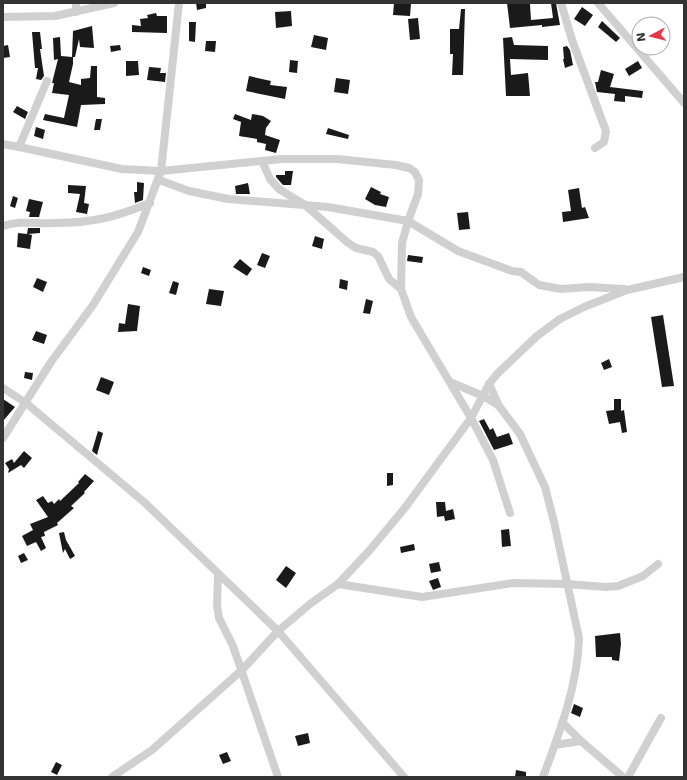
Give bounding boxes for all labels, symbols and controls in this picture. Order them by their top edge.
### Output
north arrow [631,16,671,56]
text: N [635,32,649,43]

